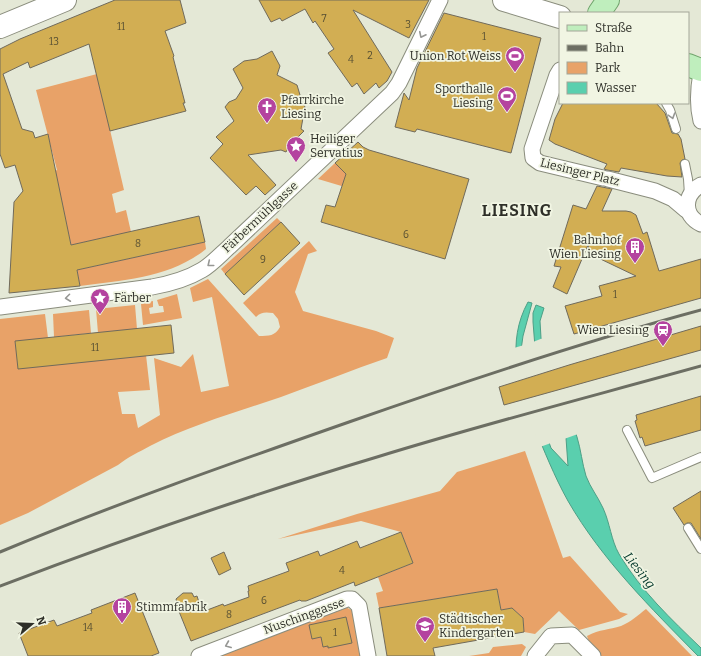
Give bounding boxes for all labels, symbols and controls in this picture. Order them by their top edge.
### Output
legend [559,12,689,104]
house number: 7 [321,13,327,25]
house number: 3 [405,19,411,31]
house number: 11 [117,21,125,33]
text: Straße [595,21,632,35]
one-way arrow [420,31,427,38]
house number: 1 [482,31,486,43]
house number: 13 [49,36,59,48]
text: Bahn [595,41,624,55]
sports icon: Union Rot Weiss [504,45,526,73]
place label: Union Rot Weiss [410,49,501,63]
house number: 2 [367,50,373,62]
house number: 4 [348,54,354,66]
text: Park [595,61,621,75]
text: Wasser [595,81,637,95]
place label: Sporthalle Liesing [435,82,493,110]
sports icon: Sporthalle Liesing [496,85,518,113]
place label: Pfarrkirche Liesing [281,93,344,121]
church icon: Pfarrkirche Liesing [256,96,278,124]
one-way arrow [667,112,676,119]
place label: Heiliger Servatius [310,132,363,160]
place icon: Heiliger Servatius [285,135,307,163]
street label: Liesinger Platz [539,155,621,189]
street label: Färbermühlgasse [220,179,300,255]
district label: LIESING [482,201,552,220]
house number: 6 [403,229,409,241]
place label: Bahnhof Wien Liesing [549,233,622,261]
building icon: Bahnhof Wien Liesing [624,236,646,264]
house number: 8 [135,238,141,250]
house number: 9 [260,254,266,266]
one-way arrow [208,259,215,266]
place icon: Färber [89,287,111,315]
house number: 1 [613,289,617,301]
place label: Färber [114,291,152,305]
one-way arrow [65,294,71,303]
station icon: Wien Liesing [652,319,674,347]
place label: Wien Liesing [577,323,649,337]
house number: 11 [91,342,99,354]
water label: Liesing [621,549,658,592]
house number: 4 [339,565,345,577]
house number: 6 [261,595,267,607]
street label: Nuschinggasse [262,595,346,637]
building icon: Stimmfabrik [111,596,133,624]
place label: Stimmfabrik [136,600,207,614]
north arrow [12,604,52,644]
house number: 8 [226,609,232,621]
place label: Städtischer Kindergarten [439,612,514,640]
text: N [33,615,49,628]
school or university icon: Städtischer Kindergarten [414,615,436,643]
house number: 14 [83,622,93,634]
house number: 1 [333,627,337,639]
one-way arrow [224,640,231,648]

